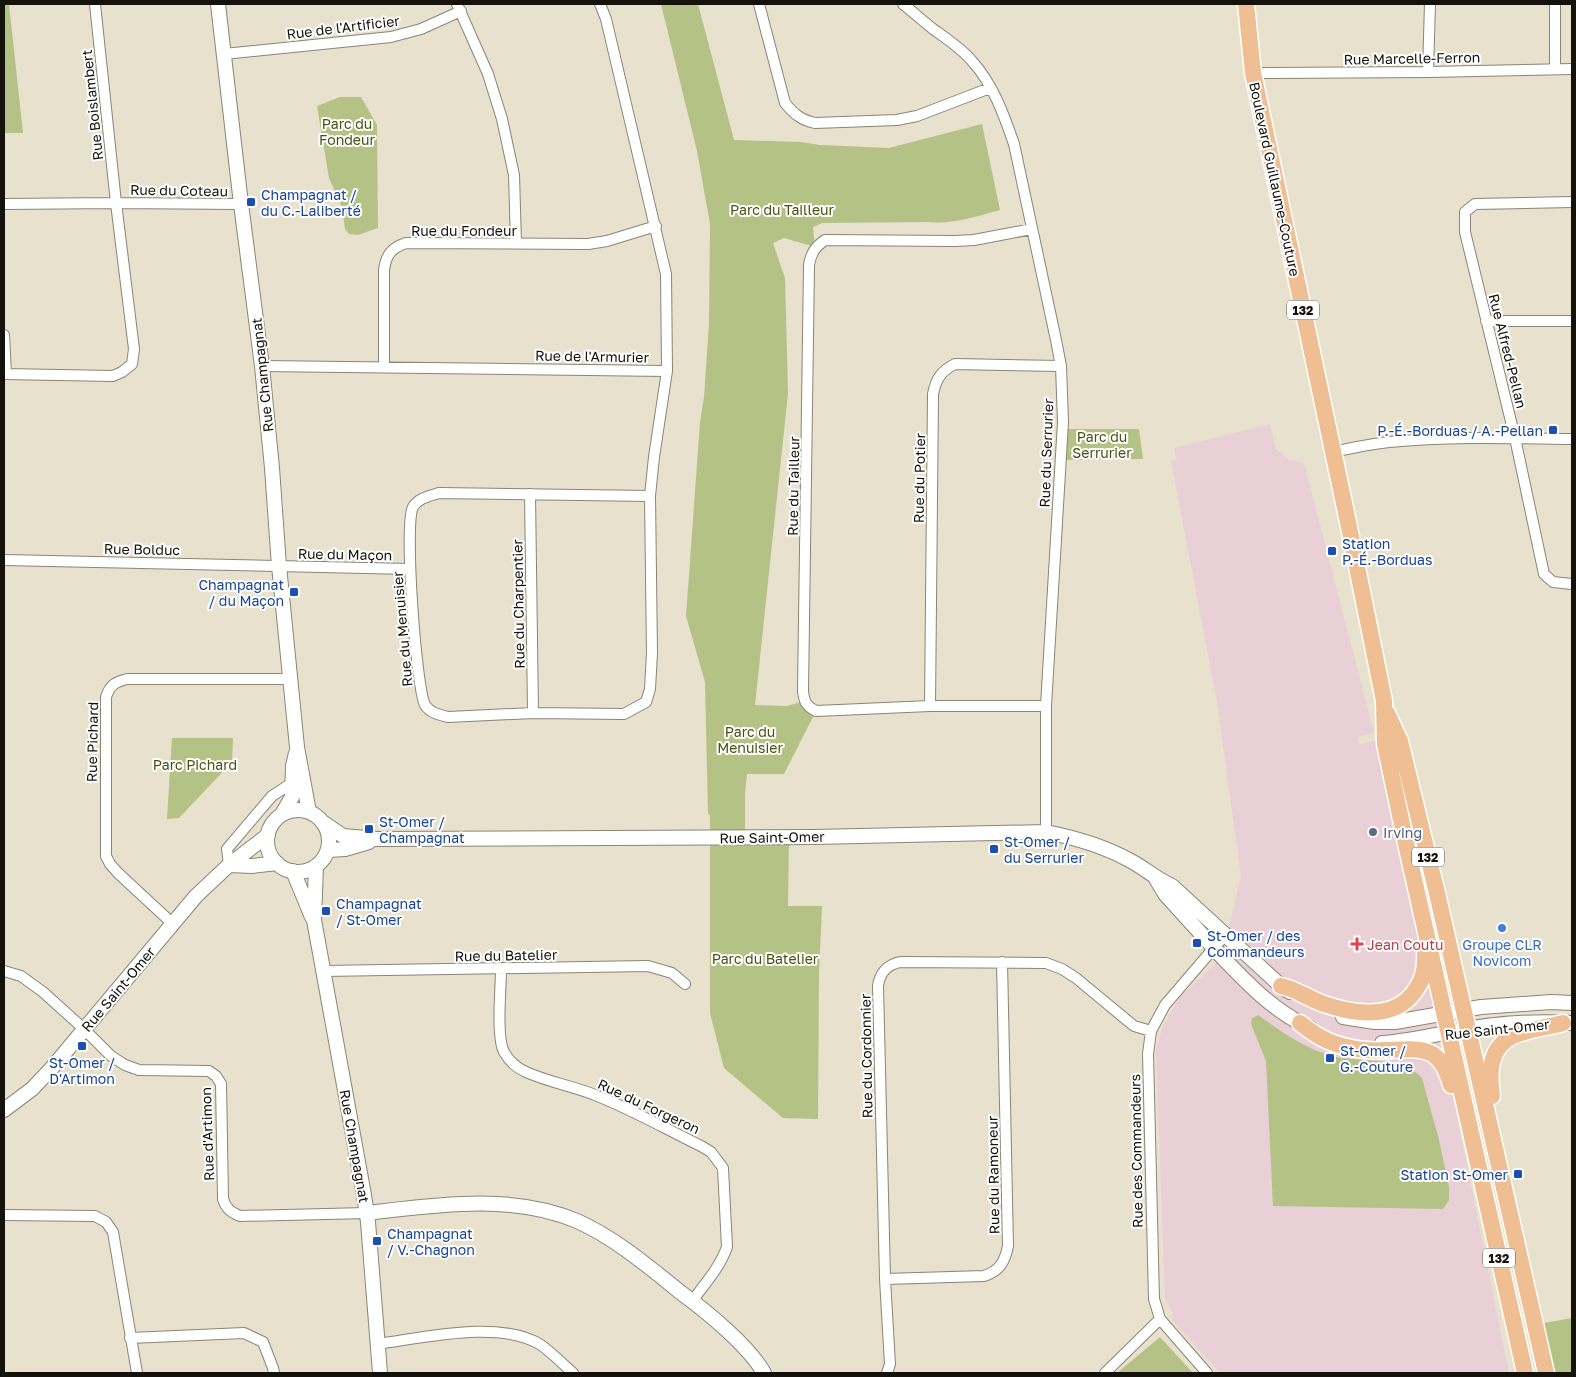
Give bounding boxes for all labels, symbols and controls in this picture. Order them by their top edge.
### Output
street label: Rue de l'Artificier [286,12,401,42]
street label: Rue Marcelle-Ferron [1344,48,1480,68]
street label: Rue Boislambert [78,49,106,161]
street label: Boulevard Guillaume-Couture [1246,80,1304,278]
park label: Parc du Fondeur [319,115,375,148]
street label: Rue du Coteau [130,181,228,199]
place label: Champagnat / du C.-Laliberté [261,186,361,219]
marker: Champagnat / du C.-Laliberté [245,196,257,208]
park label: Parc du Tailleur [730,201,835,218]
street label: Rue du Fondeur [411,222,517,239]
street label: Rue Alfred-Pellan [1486,292,1530,410]
road number: 132 [1287,300,1319,320]
street label: Rue Champagnat [248,317,276,433]
street label: Rue de l'Armurier [535,347,650,366]
street label: Rue du Serrurier [1036,398,1056,508]
place label: P.-É.-Borduas / A.-Pellan [1377,422,1543,439]
marker: P.-É.-Borduas / A.-Pellan [1547,424,1559,436]
park label: Parc du Serrurier [1072,428,1132,461]
street label: Rue du Potier [910,432,928,523]
street label: Rue du Tailleur [784,435,802,536]
place label: Station P.-É.-Borduas [1342,535,1432,568]
street label: Rue du Charpentier [508,539,528,669]
street label: Rue Bolduc [104,540,181,558]
street label: Rue du Maçon [298,545,392,563]
marker: Station P.-É.-Borduas [1326,545,1338,557]
street label: Rue du Menuisier [388,570,416,687]
place label: Champagnat / du Maçon [198,576,284,609]
marker: Champagnat / du Maçon [288,586,300,598]
street label: Rue Pichard [83,702,101,782]
park label: Parc du Menuisier [717,723,783,756]
park label: Parc Pichard [153,756,237,773]
place label: St-Omer / Champagnat [379,813,465,846]
marker: St-Omer / Champagnat [363,823,375,835]
place label: Irving [1383,824,1422,841]
marker: Irving [1367,826,1379,838]
street label: Rue Saint-Omer [719,828,825,846]
place label: St-Omer / du Serrurier [1004,833,1084,866]
marker: St-Omer / du Serrurier [988,843,1000,855]
road number: 132 [1412,848,1444,866]
place label: Champagnat / St-Omer [336,895,422,928]
marker: Champagnat / St-Omer [320,905,332,917]
marker: Groupe CLR Novicom [1496,922,1508,934]
place label: St-Omer / des Commandeurs [1207,927,1304,960]
place label: Jean Coutu [1367,936,1443,953]
place label: Groupe CLR Novicom [1462,936,1542,969]
marker: St-Omer / des Commandeurs [1191,937,1203,949]
marker: Jean Coutu [1351,938,1363,950]
street label: Rue Saint-Omer [78,943,159,1035]
street label: Rue du Batelier [455,946,558,964]
park label: Parc du Batelier [712,950,819,967]
street label: Rue du Cordonnier [856,993,876,1118]
street label: Rue Saint-Omer [1444,1015,1551,1043]
marker: St-Omer / D'Artimon [76,1040,88,1052]
place label: St-Omer / G.-Couture [1340,1042,1413,1075]
marker: St-Omer / G.-Couture [1324,1052,1336,1064]
place label: St-Omer / D'Artimon [49,1054,115,1087]
street label: Rue des Commandeurs [1126,1074,1146,1228]
street label: Rue du Forgeron [595,1075,703,1137]
street label: Rue d'Artimon [197,1087,217,1181]
street label: Rue Champagnat [337,1088,373,1204]
street label: Rue du Ramoneur [983,1115,1003,1234]
place label: Station St-Omer [1400,1166,1509,1183]
marker: Station St-Omer [1512,1168,1524,1180]
place label: Champagnat / V.-Chagnon [387,1225,475,1258]
marker: Champagnat / V.-Chagnon [371,1235,383,1247]
road number: 132 [1483,1248,1515,1268]

